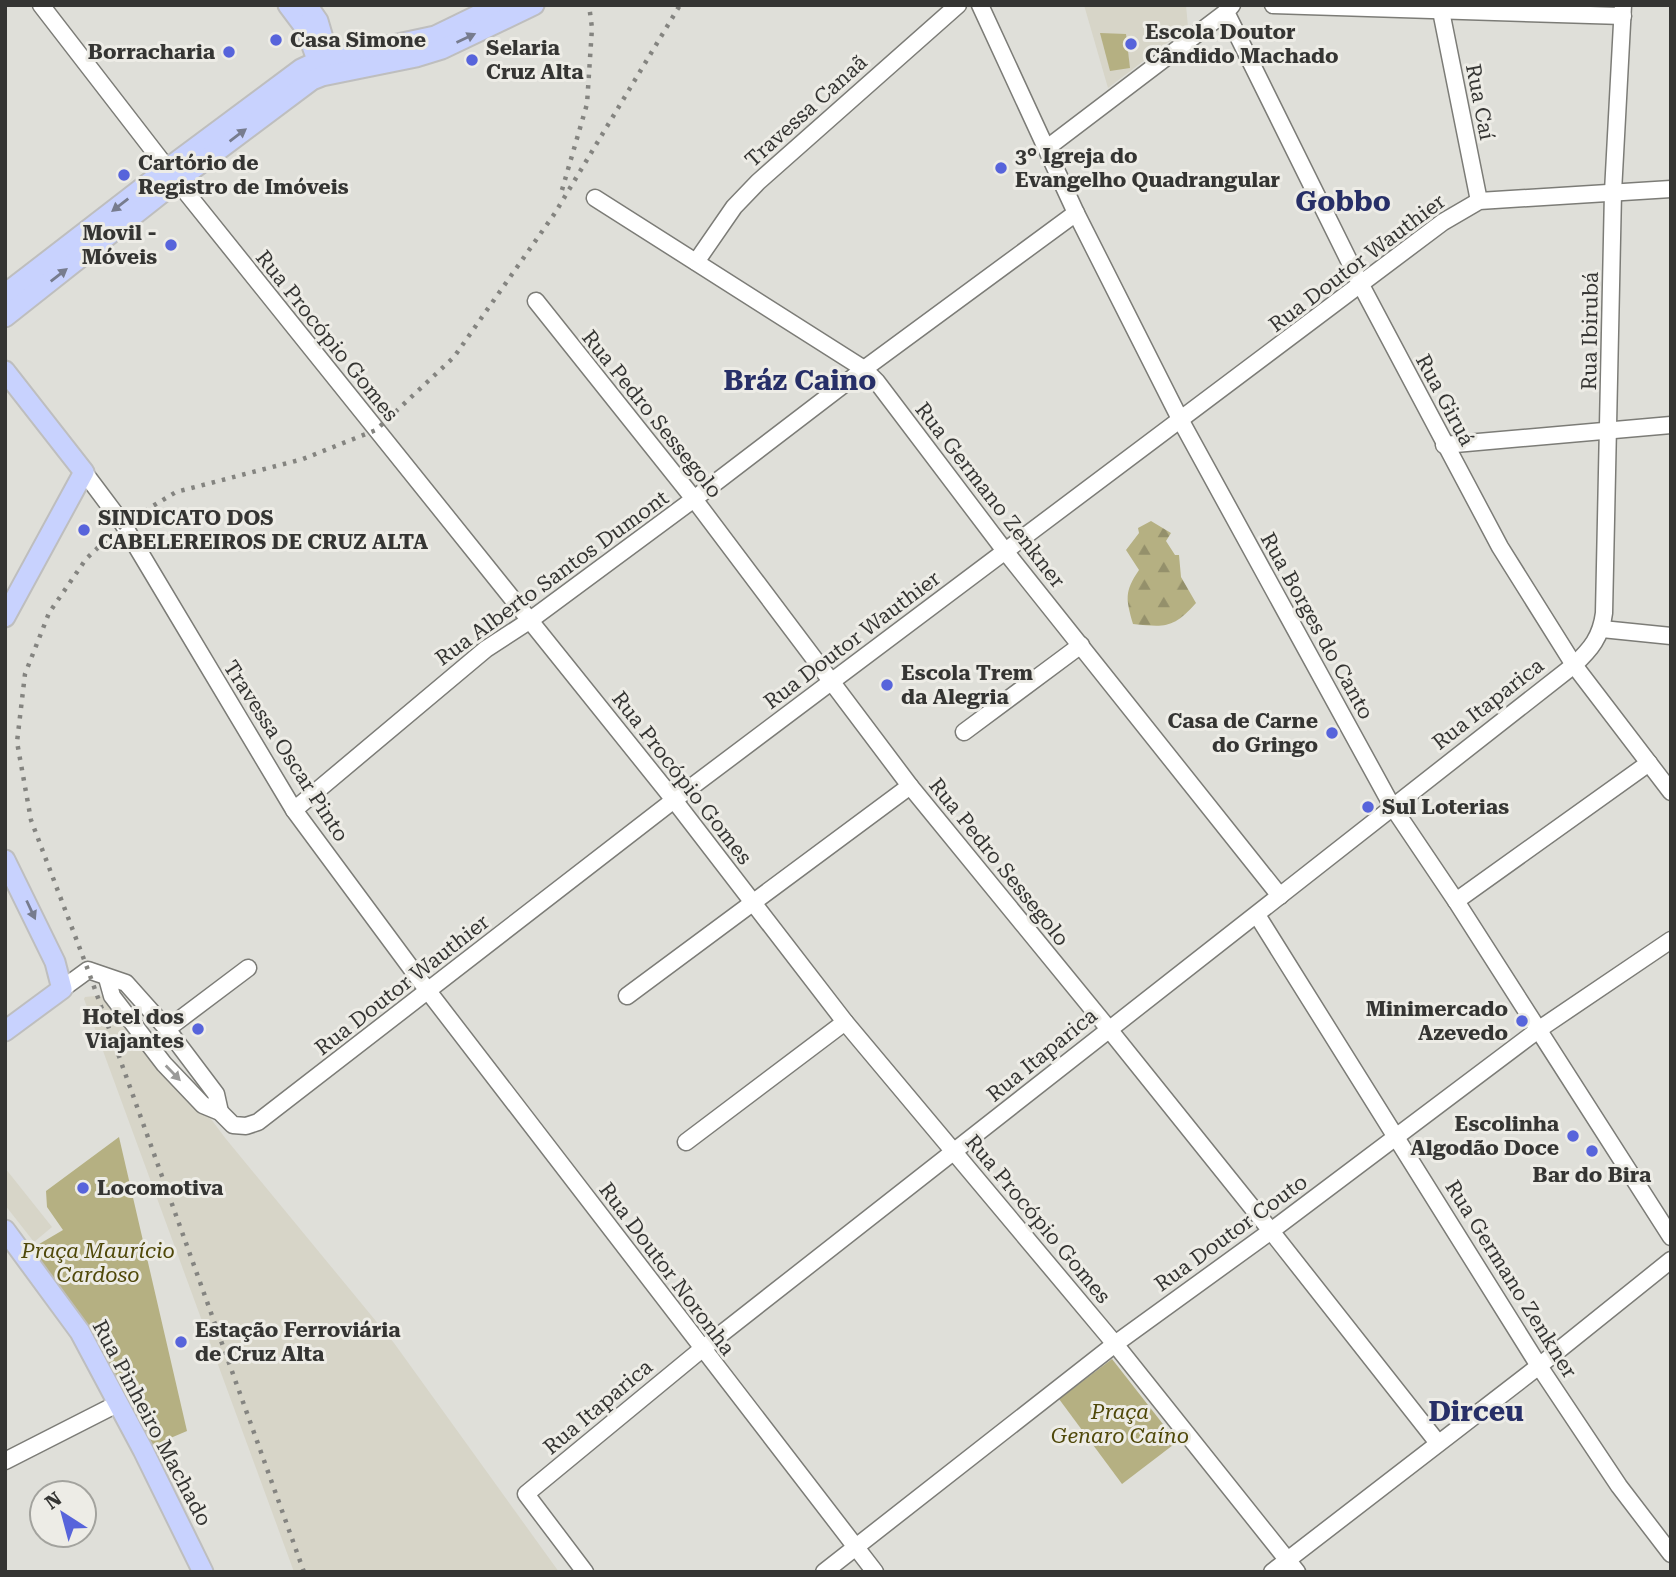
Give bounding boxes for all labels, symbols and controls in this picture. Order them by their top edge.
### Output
place label: Escola Doutor Cândido Machado [1145,20,1339,68]
place label: Casa Simone [290,28,426,52]
marker: Casa Simone [268,32,284,48]
one-way arrow [456,32,476,44]
place label: Selaria Cruz Alta [486,36,584,84]
marker: Escola Doutor Cândido Machado [1123,36,1139,52]
place label: Borracharia [88,40,216,64]
marker: Borracharia [221,44,237,60]
street label: Travessa Canaã [740,50,872,172]
marker: Selaria Cruz Alta [464,52,480,68]
street label: Rua Caí [1461,62,1499,142]
one-way arrow [229,128,248,142]
place label: 3° Igreja do Evangelho Quadrangular [1015,144,1281,192]
place label: Cartório de Registro de Imóveis [138,151,349,199]
marker: 3° Igreja do Evangelho Quadrangular [993,160,1009,176]
marker: Cartório de Registro de Imóveis [116,167,132,183]
district label: Gobbo [1295,185,1391,218]
street label: Rua Doutor Wauthier [1264,189,1450,337]
one-way arrow [111,198,129,212]
place label: Movil - Móveis [82,221,157,269]
marker: Movil - Móveis [163,237,179,253]
street label: Rua Procópio Gomes [251,246,403,426]
one-way arrow [49,267,67,282]
street label: Rua Ibirubá [1577,271,1603,390]
street label: Rua Pedro Sessegolo [577,325,727,503]
street label: Rua Giruá [1411,350,1479,450]
district label: Bráz Caino [724,364,876,397]
street label: Rua Germano Zenkner [910,398,1070,593]
street label: Rua Alberto Santos Dumont [431,485,673,671]
place label: SINDICATO DOS CABELEREIROS DE CRUZ ALTA [98,506,428,554]
marker: SINDICATO DOS CABELEREIROS DE CRUZ ALTA [76,522,92,538]
street label: Rua Borges do Canto [1256,528,1378,724]
street label: Rua Doutor Wauthier [759,566,945,714]
street label: Rua Itaparica [1428,653,1549,755]
street label: Travessa Oscar Pinto [219,656,353,846]
place label: Escola Trem da Alegria [901,661,1033,709]
marker: Escola Trem da Alegria [879,677,895,693]
street label: Rua Procópio Gomes [607,687,757,869]
place label: Casa de Carne do Gringo [1168,709,1318,757]
marker: Casa de Carne do Gringo [1324,725,1340,741]
street label: Rua Pedro Sessegolo [924,773,1074,951]
place label: Sul Loterias [1382,795,1509,819]
marker: Sul Loterias [1360,799,1376,815]
one-way arrow [26,900,37,921]
street label: Rua Doutor Wauthier [310,909,494,1060]
place label: Minimercado Azevedo [1366,997,1508,1045]
street label: Rua Itaparica [982,1003,1102,1107]
place label: Hotel dos Viajantes [82,1005,184,1053]
marker: Minimercado Azevedo [1514,1013,1530,1029]
marker: Hotel dos Viajantes [190,1021,206,1037]
one-way arrow [164,1064,180,1081]
place label: Escolinha Algodão Doce [1410,1112,1560,1160]
marker: Escolinha Algodão Doce [1565,1128,1581,1144]
street label: Rua Procópio Gomes [961,1130,1115,1308]
marker: Bar do Bira [1584,1143,1600,1159]
place label: Bar do Bira [1533,1163,1652,1187]
street label: Rua Doutor Couto [1150,1170,1312,1296]
place label: Locomotiva [97,1176,224,1200]
street label: Rua Germano Zenkner [1440,1176,1582,1382]
street label: Rua Doutor Noronha [594,1178,740,1360]
marker: Locomotiva [75,1180,91,1196]
park label: Praça Maurício Cardoso [20,1239,175,1287]
street label: Rua Pinheiro Machado [87,1316,217,1530]
place label: Estação Ferroviária de Cruz Alta [195,1318,401,1366]
marker: Estação Ferroviária de Cruz Alta [173,1334,189,1350]
street label: Rua Itaparica [539,1354,658,1459]
district label: Dirceu [1428,1395,1524,1428]
park label: Praça Genaro Caíno [1051,1400,1189,1448]
north arrow [28,1479,98,1549]
text: N [41,1487,66,1514]

